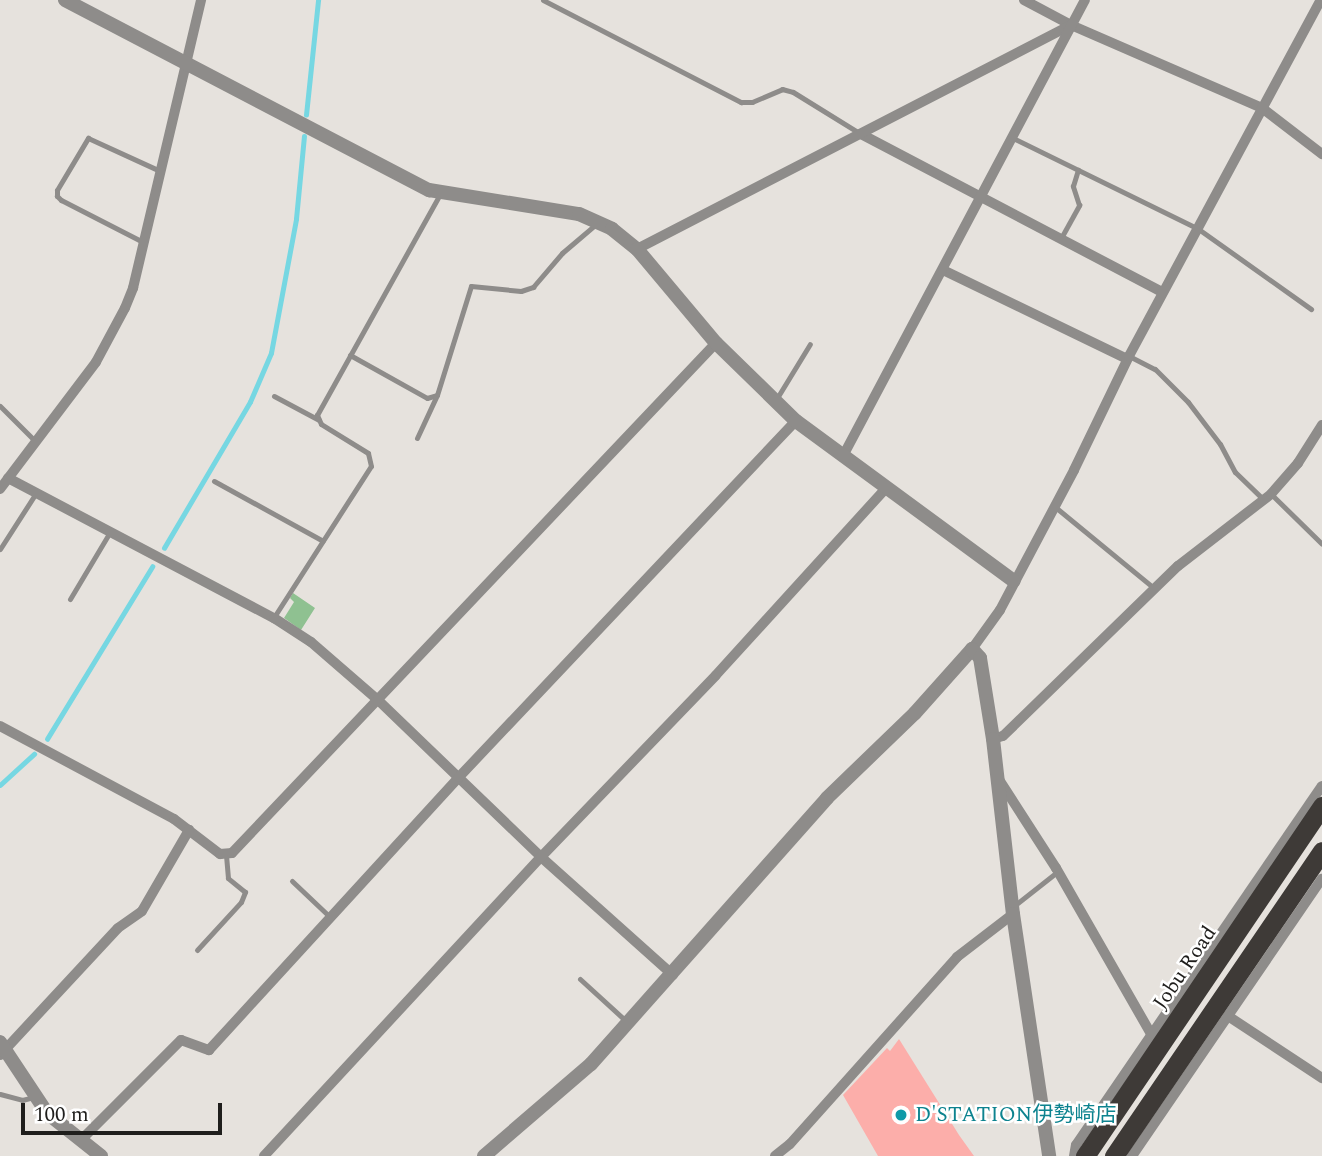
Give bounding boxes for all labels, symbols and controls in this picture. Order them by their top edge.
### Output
street label: Jobu Road [1148,922,1222,1014]
scale bar [24,1090,226,1134]
text: 100 m [34,1099,89,1131]
place label: D'STATION伊勢崎店 [915,1102,1116,1128]
marker: D'STATION伊勢崎店 [893,1107,909,1123]

